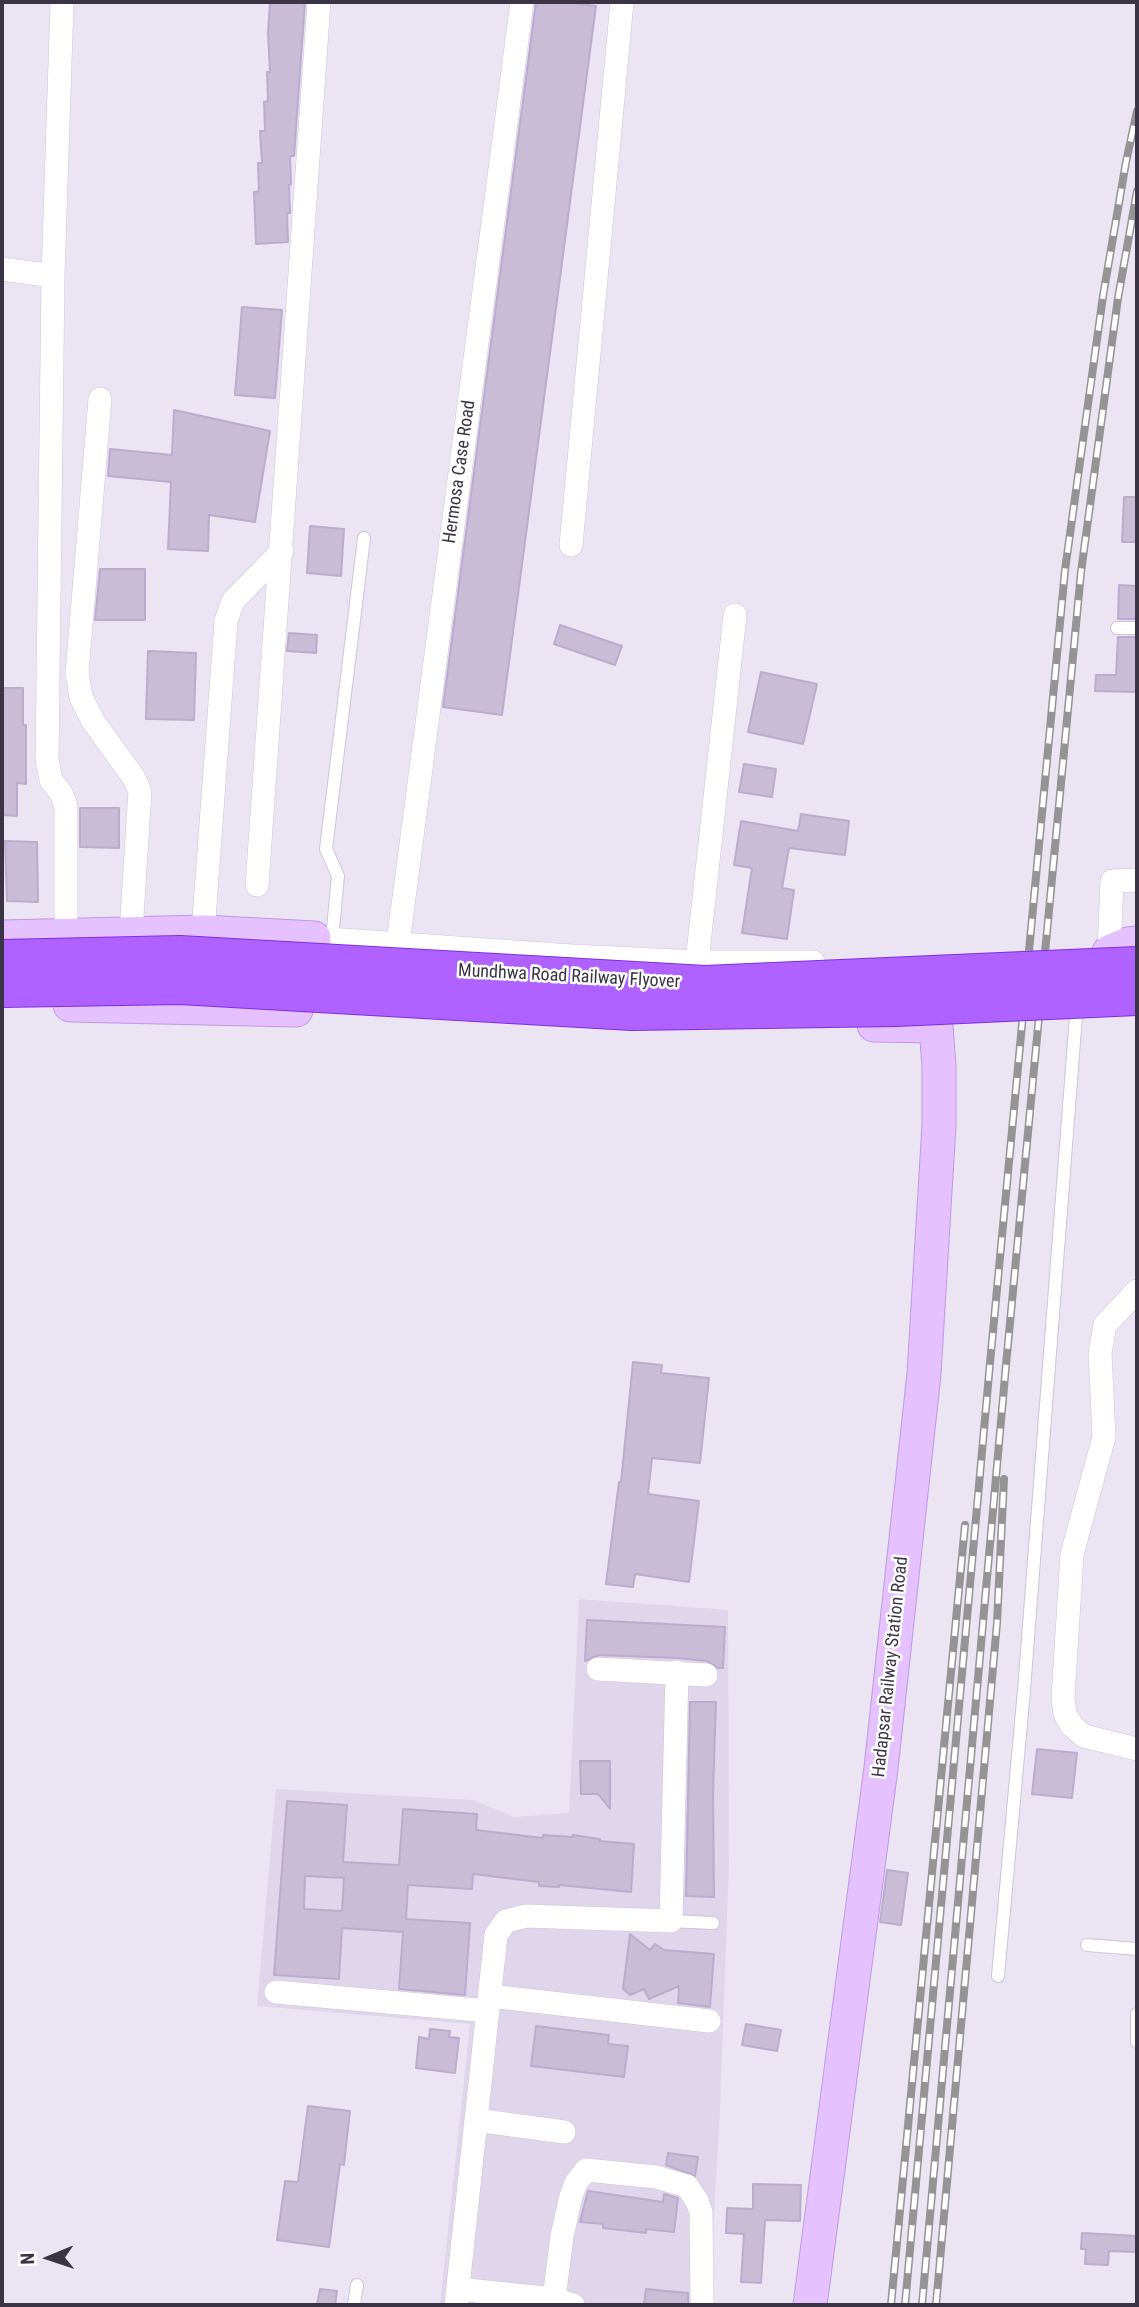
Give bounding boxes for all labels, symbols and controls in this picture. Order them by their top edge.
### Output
street label: Hermosa Case Road [439,399,481,545]
street label: Mundhwa Road Railway Flyover [457,960,681,994]
street label: Hadapsar Railway Station Road [869,1556,913,1778]
north arrow [14,2223,84,2293]
text: N [16,2253,39,2265]

